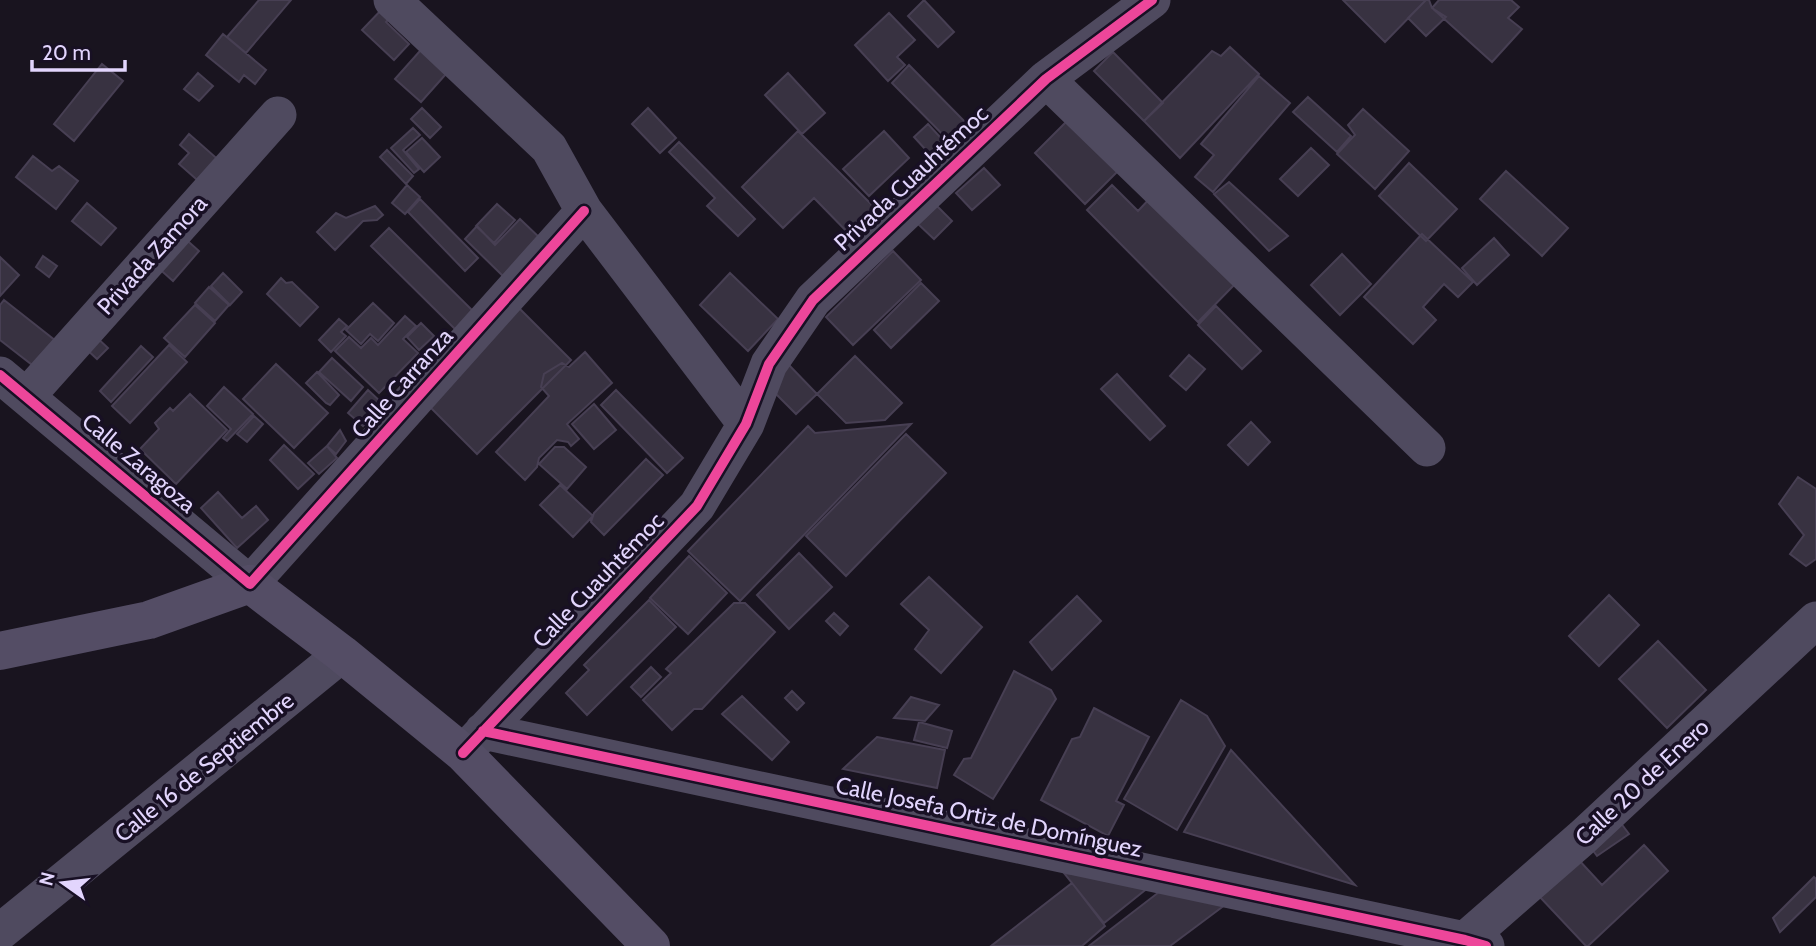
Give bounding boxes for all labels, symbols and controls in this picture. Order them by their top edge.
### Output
scale bar [32,28,124,72]
text: 20 m [42,40,91,65]
street label: Privada Cuauhtémoc [828,99,994,257]
street label: Privada Zamora [91,190,213,320]
street label: Calle Carranza [345,322,459,444]
street label: Calle Zaragoza [76,407,202,519]
street label: Calle Cuauhtémoc [527,507,669,653]
street label: Calle 16 de Septiembre [109,686,299,848]
street label: Calle 20 de Enero [1569,713,1715,851]
street label: Calle Josefa Ortiz de Domínguez [833,771,1145,863]
north arrow [28,848,98,918]
text: N [34,870,60,888]

